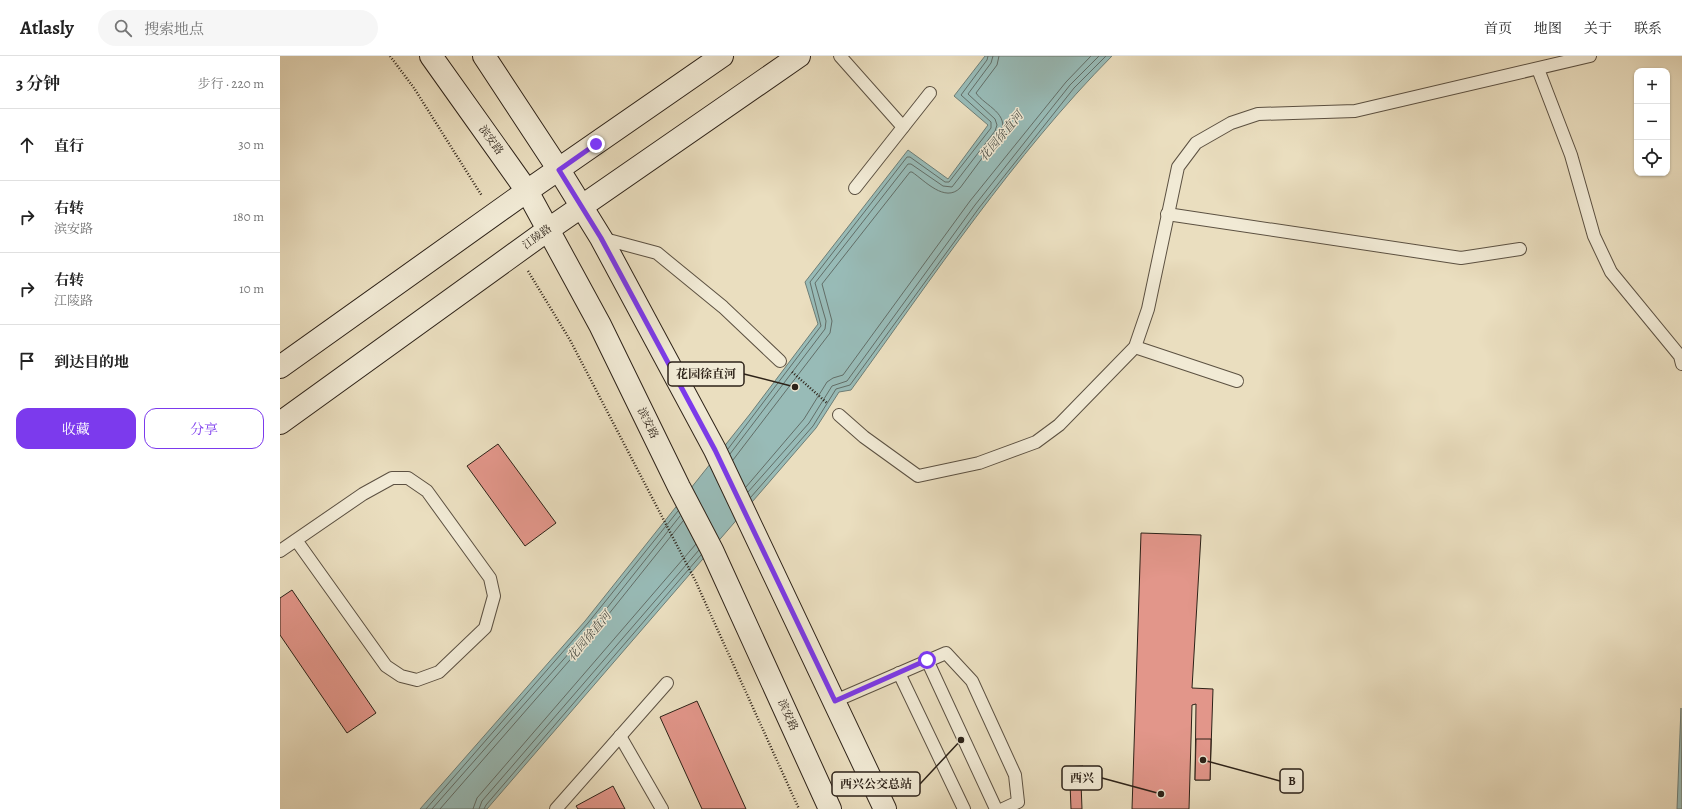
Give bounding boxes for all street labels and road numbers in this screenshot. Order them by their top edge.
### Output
street label: 滨安路 [475,122,507,158]
street label: 江陵路 [519,221,555,253]
street label: 滨安路 [634,405,662,441]
street label: 滨安路 [774,697,802,733]

